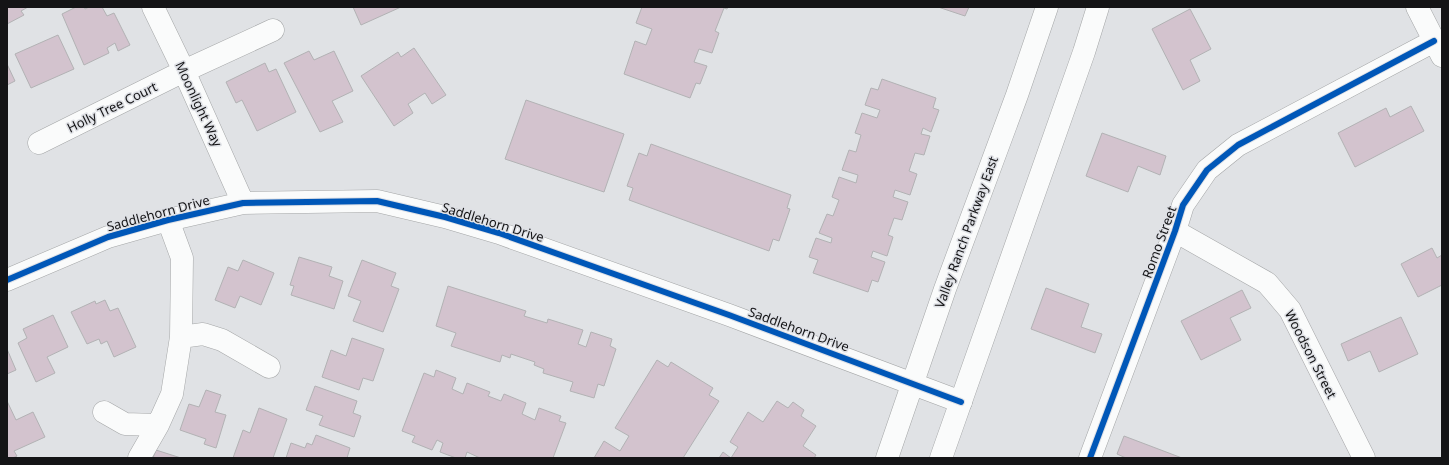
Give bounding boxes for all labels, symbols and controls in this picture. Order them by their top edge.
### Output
street label: Moonlight Way [171,58,227,150]
street label: Holly Tree Court [64,77,160,137]
street label: Valley Ranch Parkway East [930,153,1002,310]
street label: Saddlehorn Drive [105,191,211,235]
street label: Saddlehorn Drive [440,198,546,246]
street label: Romo Street [1138,203,1180,281]
street label: Saddlehorn Drive [746,302,852,356]
street label: Woodson Street [1281,307,1341,402]

